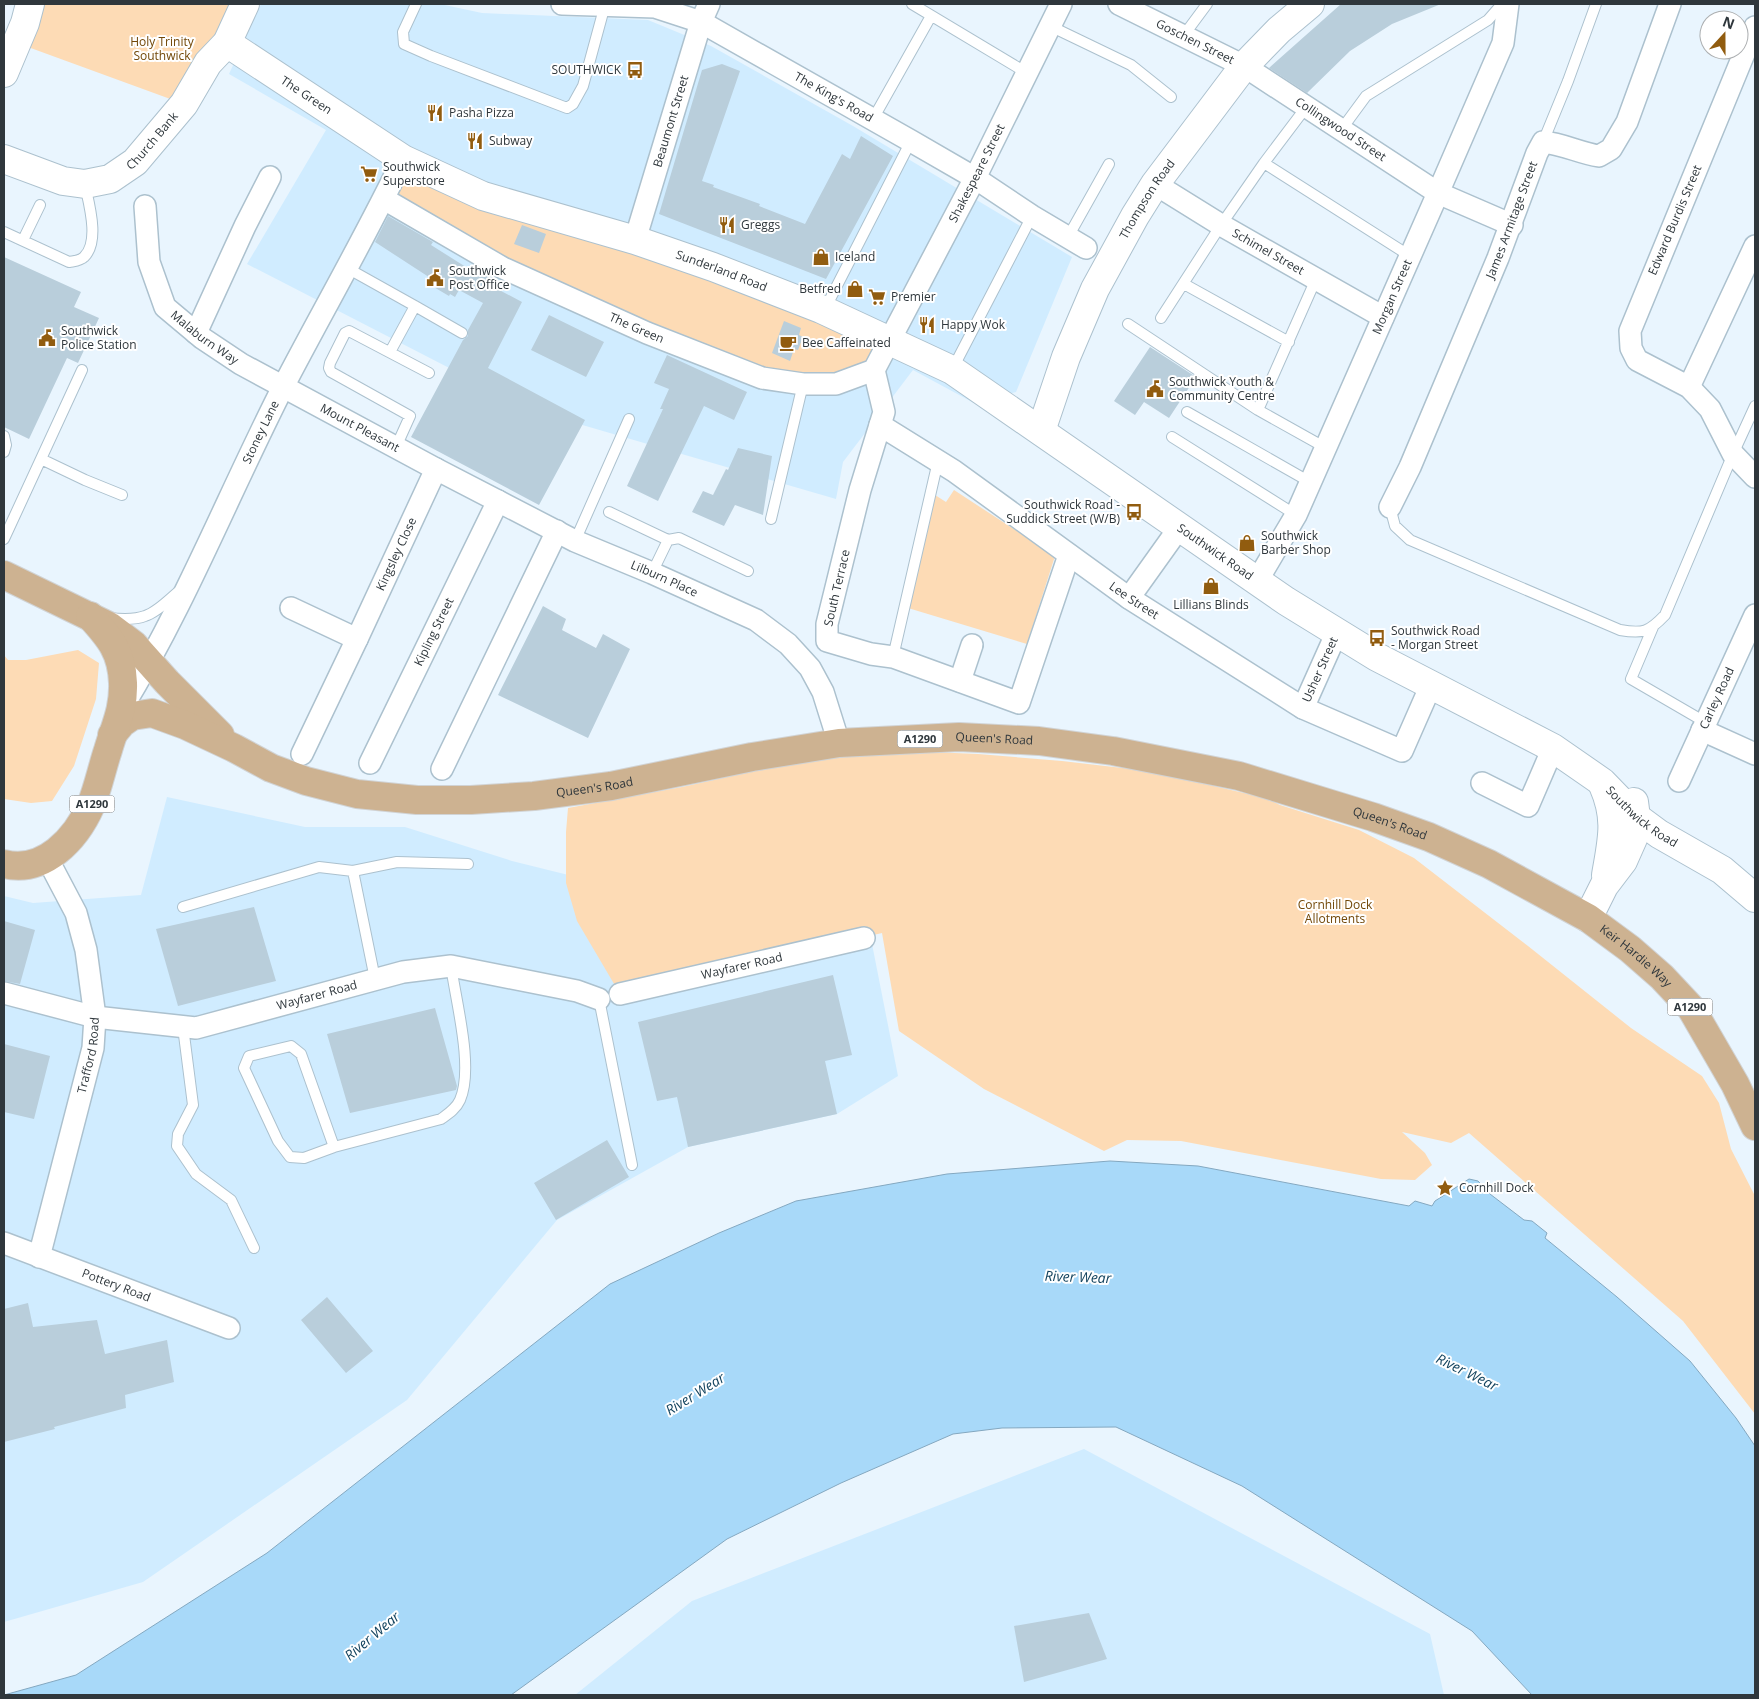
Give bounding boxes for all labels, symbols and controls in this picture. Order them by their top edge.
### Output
north arrow [1699,10,1749,60]
text: N [1720,11,1738,33]
street label: Goschen Street [1153,15,1237,68]
park label: Holy Trinity Southwick [130,33,195,64]
bus stop icon: SOUTHWICK [625,60,645,80]
place label: SOUTHWICK [552,61,622,78]
street label: The King's Road [791,68,877,126]
street label: The Green [278,72,336,118]
street label: Beaumont Street [649,73,692,169]
street label: Collingwood Street [1292,93,1390,165]
restaurant icon: Pasha Pizza [425,103,445,123]
place label: Pasha Pizza [449,104,514,121]
street label: Church Bank [123,108,182,173]
street label: Shakespeare Street [944,121,1008,225]
restaurant icon: Subway [465,131,485,151]
place label: Subway [489,132,533,149]
street label: Thompson Road [1115,156,1179,242]
place label: Southwick Superstore [383,158,445,189]
street label: James Armitage Street [1481,159,1541,282]
street label: Edward Burdis Street [1644,162,1705,277]
supermarket icon: Southwick Superstore [359,164,379,184]
restaurant icon: Greggs [717,215,737,235]
place label: Greggs [741,216,780,233]
street label: Schimel Street [1229,224,1308,279]
street label: Sunderland Road [674,246,770,295]
shop icon: Iceland [811,247,831,267]
place label: Iceland [835,248,875,265]
street label: Morgan Street [1368,257,1416,337]
place label: Southwick Post Office [449,262,510,293]
public building icon: Southwick Post Office [425,268,445,288]
shop icon: Betfred [845,279,865,299]
place label: Betfred [799,280,841,297]
supermarket icon: Premier [867,287,887,307]
place label: Premier [891,288,936,305]
street label: Malaburn Way [167,306,243,369]
street label: The Green [607,308,667,347]
restaurant icon: Happy Wok [917,315,937,335]
place label: Happy Wok [941,316,1006,333]
place label: Southwick Police Station [61,322,137,353]
public building icon: Southwick Police Station [37,328,57,348]
cafe icon: Bee Caffeinated [778,333,798,353]
place label: Bee Caffeinated [802,334,891,351]
place label: Southwick Youth & Community Centre [1169,373,1275,404]
public building icon: Southwick Youth & Community Centre [1145,379,1165,399]
street label: Stoney Lane [238,397,283,466]
street label: Mount Pleasant [317,399,403,456]
place label: Southwick Road - Suddick Street (W/B) [1006,496,1120,527]
bus stop icon: Southwick Road - Suddick Street (W/B) [1124,502,1144,522]
street label: Kingsley Close [372,514,420,593]
street label: Southwick Road [1174,519,1257,584]
place label: Southwick Barber Shop [1261,527,1331,558]
shop icon: Southwick Barber Shop [1237,533,1257,553]
street label: South Terrace [819,548,854,628]
street label: Lilburn Place [628,556,701,601]
shop icon: Lillians Blinds [1201,576,1221,596]
street label: Lee Street [1106,577,1162,623]
street label: Kipling Street [410,594,458,669]
place label: Lillians Blinds [1173,596,1249,613]
place label: Southwick Road - Morgan Street [1391,622,1480,653]
bus stop icon: Southwick Road - Morgan Street [1367,628,1387,648]
street label: Usher Street [1298,634,1342,705]
street label: Carley Road [1695,664,1738,732]
street label: Queen's Road [955,728,1034,749]
road number: A1290 [898,731,942,748]
street label: Queen's Road [555,773,635,801]
street label: Southwick Road [1602,782,1681,851]
road number: A1290 [70,796,114,812]
street label: Queen's Road [1351,802,1430,844]
park label: Cornhill Dock Allotments [1298,896,1373,927]
street label: Keir Hardie Way [1596,920,1677,991]
street label: Wayfarer Road [699,948,784,983]
street label: Wayfarer Road [275,976,359,1014]
road number: A1290 [1668,999,1712,1016]
street label: Trafford Road [73,1017,103,1095]
place icon: Cornhill Dock [1435,1178,1455,1198]
place label: Cornhill Dock [1459,1179,1534,1196]
street label: Pottery Road [80,1264,153,1306]
water label: River Wear [1044,1266,1112,1287]
water label: River Wear [1433,1348,1502,1395]
water label: River Wear [662,1368,728,1419]
water label: River Wear [340,1607,404,1664]

